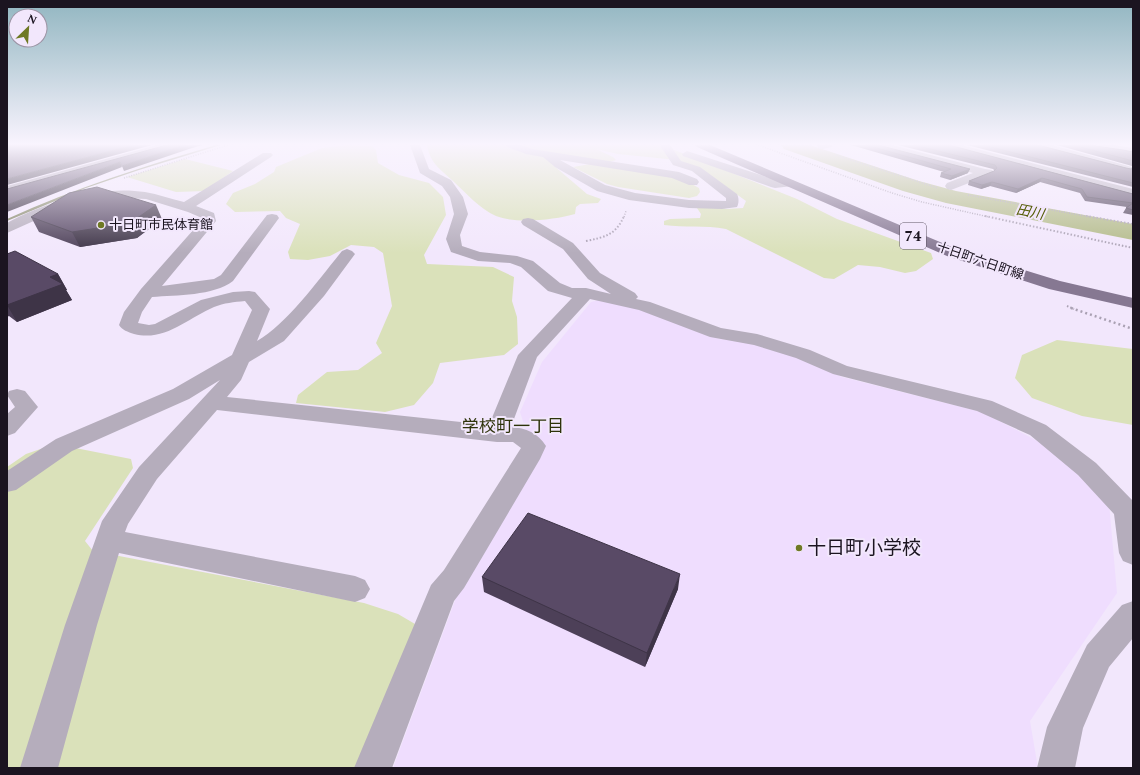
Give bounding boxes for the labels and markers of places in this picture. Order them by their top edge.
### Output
place label: 十日町市民体育館 [109,215,213,235]
marker: 十日町市民体育館 [96,220,106,230]
place label: 十日町小学校 [807,534,921,563]
marker: 十日町小学校 [794,543,804,553]

